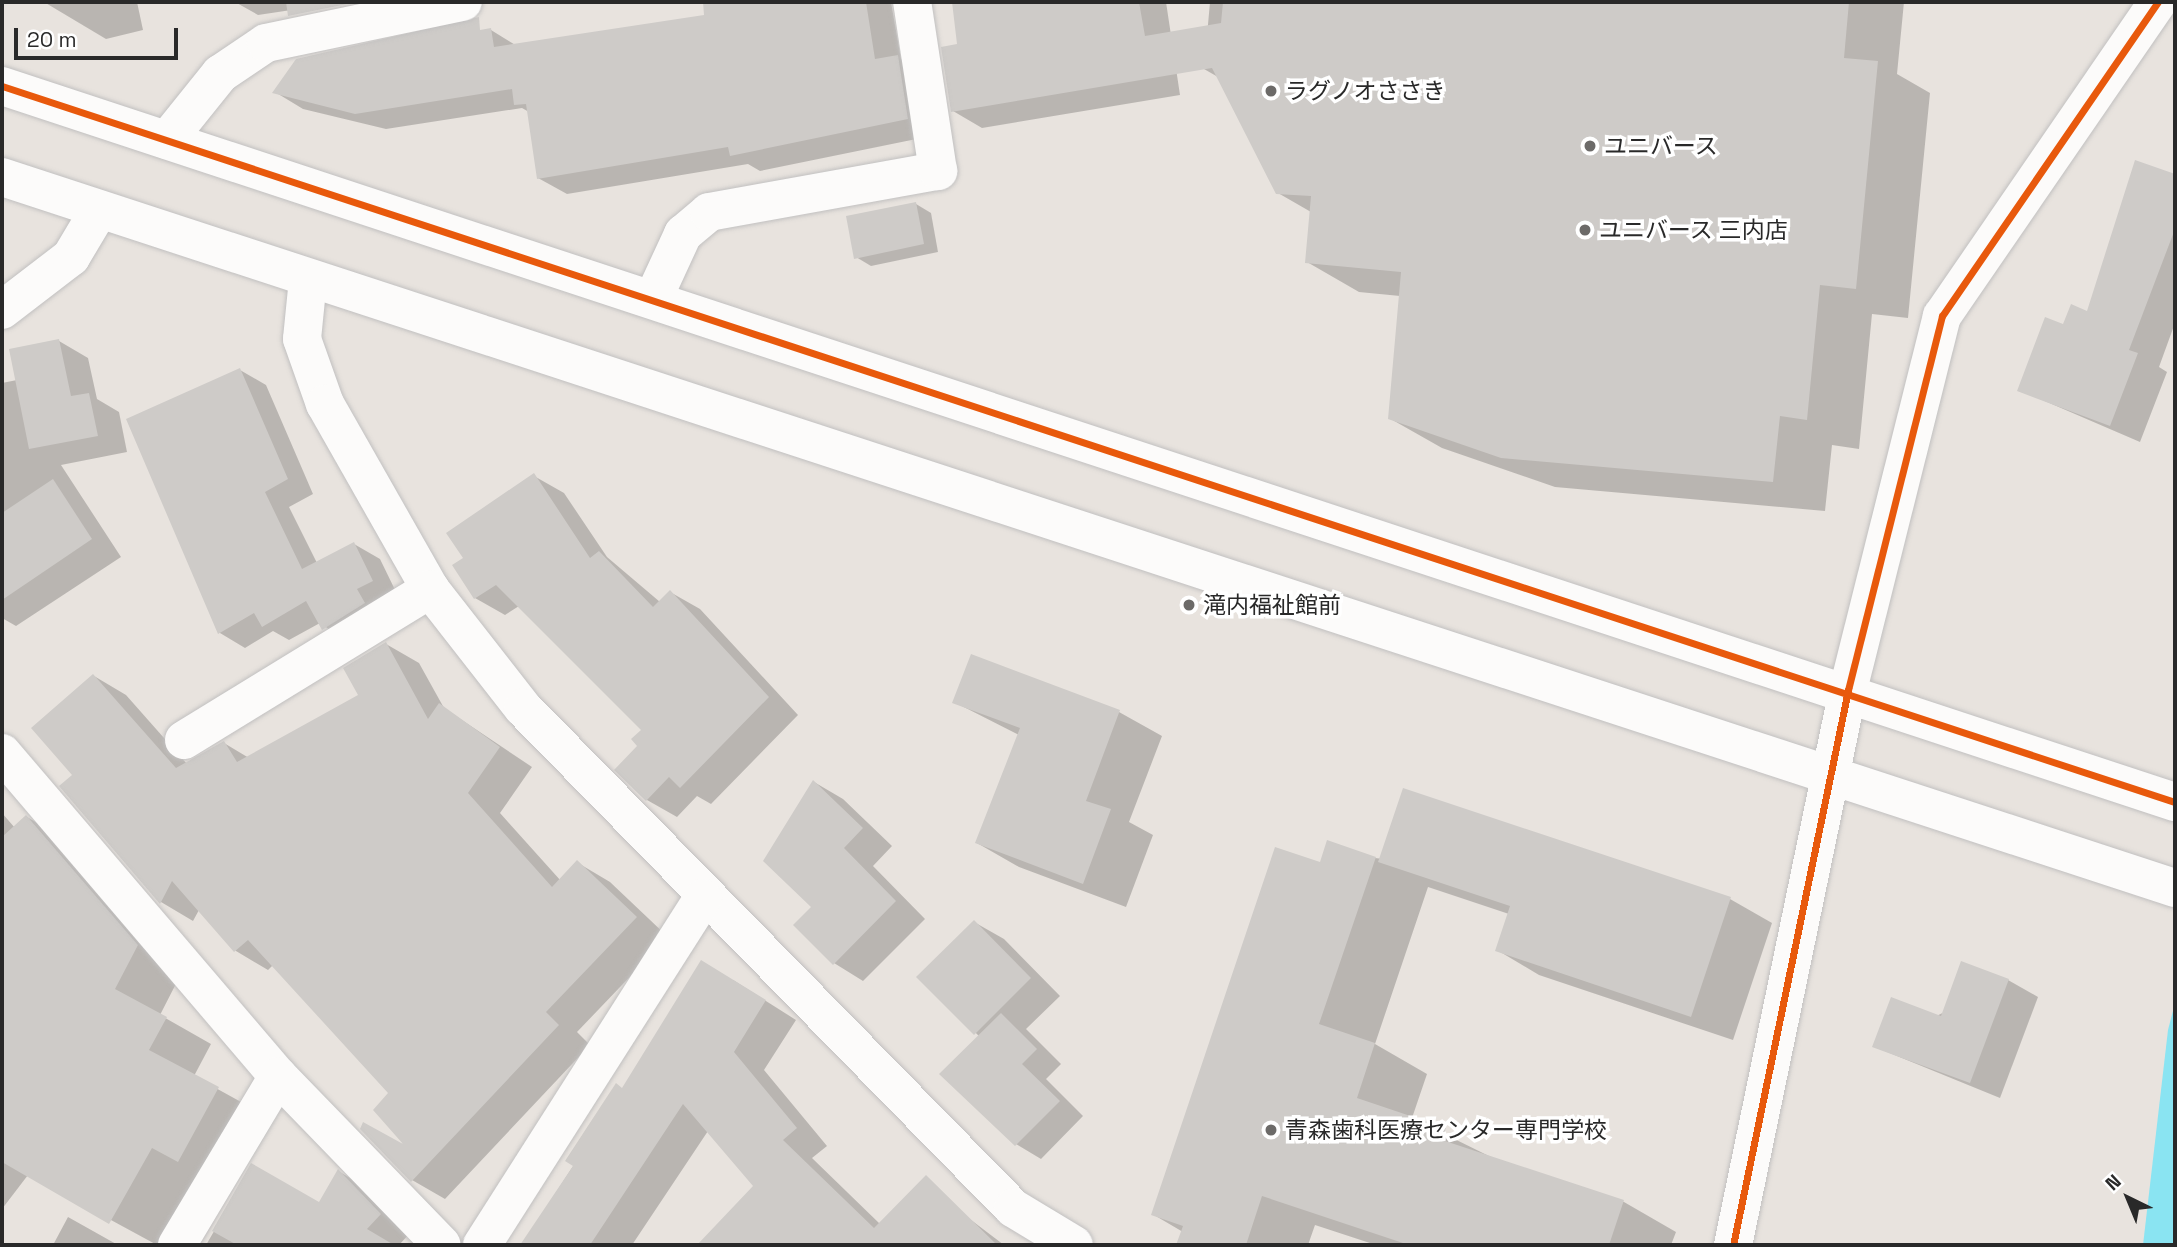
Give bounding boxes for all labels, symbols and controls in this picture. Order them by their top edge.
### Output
scale bar [18,14,182,58]
text: 20 m [27,26,77,53]
place label: ラグノオささき [1285,77,1446,105]
marker: ラグノオささき [1263,83,1279,99]
place label: ユニバース [1604,132,1719,160]
marker: ユニバース [1582,138,1598,154]
place label: ユニバース 三内店 [1599,216,1789,244]
marker: ユニバース 三内店 [1577,222,1593,238]
place label: 滝内福祉館前 [1203,591,1341,619]
marker: 滝内福祉館前 [1181,597,1197,613]
place label: 青森歯科医療センター専門学校 [1285,1116,1607,1144]
marker: 青森歯科医療センター専門学校 [1263,1122,1279,1138]
north arrow [2093,1163,2163,1233]
text: N [2100,1169,2127,1196]

